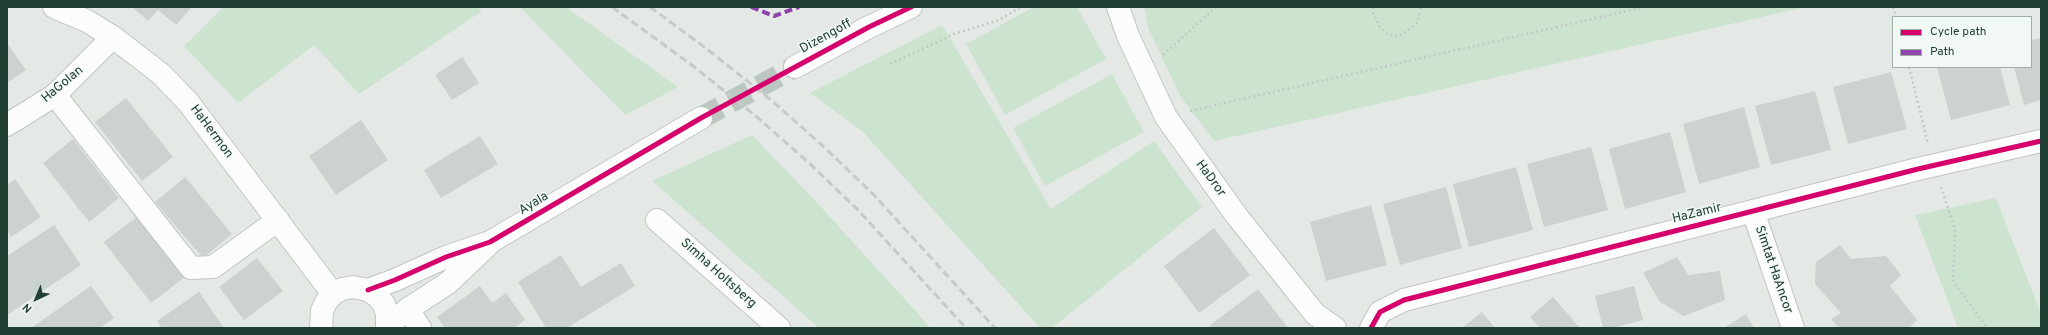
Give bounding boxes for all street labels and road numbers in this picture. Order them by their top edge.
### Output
street label: Dizengoff [798,16,854,58]
street label: HaGolan [39,63,87,107]
street label: HaHermon [186,102,236,162]
street label: HaDror [1192,158,1228,200]
street label: Ayala [516,189,552,219]
street label: HaZamir [1671,200,1723,228]
street label: Simtat HaAncor [1751,224,1795,316]
street label: Simha Holtsberg [677,236,759,312]

